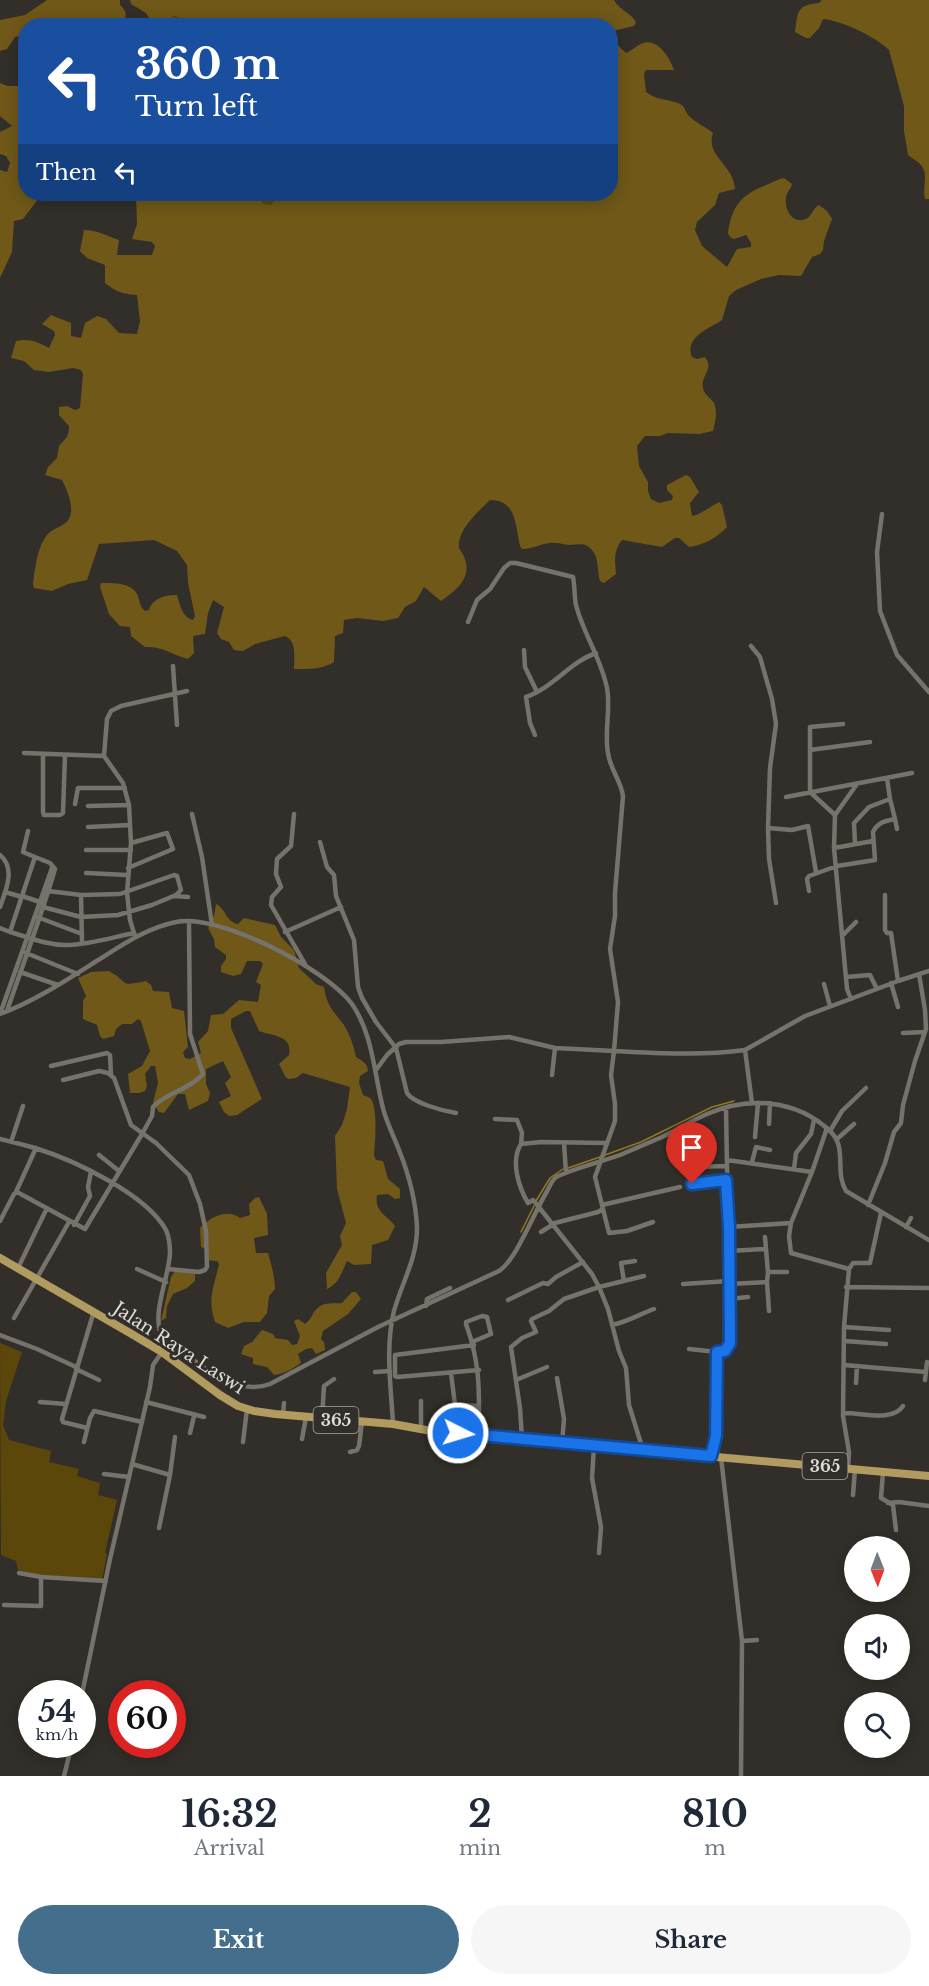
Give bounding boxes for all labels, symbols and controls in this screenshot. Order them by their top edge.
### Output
text: 360 m [135,38,279,90]
icon: left [36,42,114,120]
text: Turn left [135,90,258,123]
icon: left [109,156,142,189]
text: Then [36,159,97,186]
pin [666,1122,717,1184]
icon: arrive [675,1131,708,1164]
street label: Jalan Raya Laswi [107,1296,249,1399]
position arrow [426,1401,490,1465]
road number: 365 [314,1407,358,1433]
road number: 365 [802,1453,848,1479]
north arrow [844,1536,910,1602]
map controls [844,1536,910,1758]
button: sound [844,1614,910,1680]
speed limit sign: 60 [108,1680,186,1758]
button: search [844,1692,910,1758]
text: 54 [38,1693,76,1730]
text: km/h [36,1725,78,1744]
text: 16:32 [181,1792,278,1837]
text: 2 [468,1792,492,1837]
text: 810 [682,1792,748,1837]
text: Arrival [194,1836,265,1860]
text: min [459,1836,501,1860]
text: m [704,1836,726,1860]
button: Exit [18,1905,459,1974]
button: Share [471,1905,911,1974]

